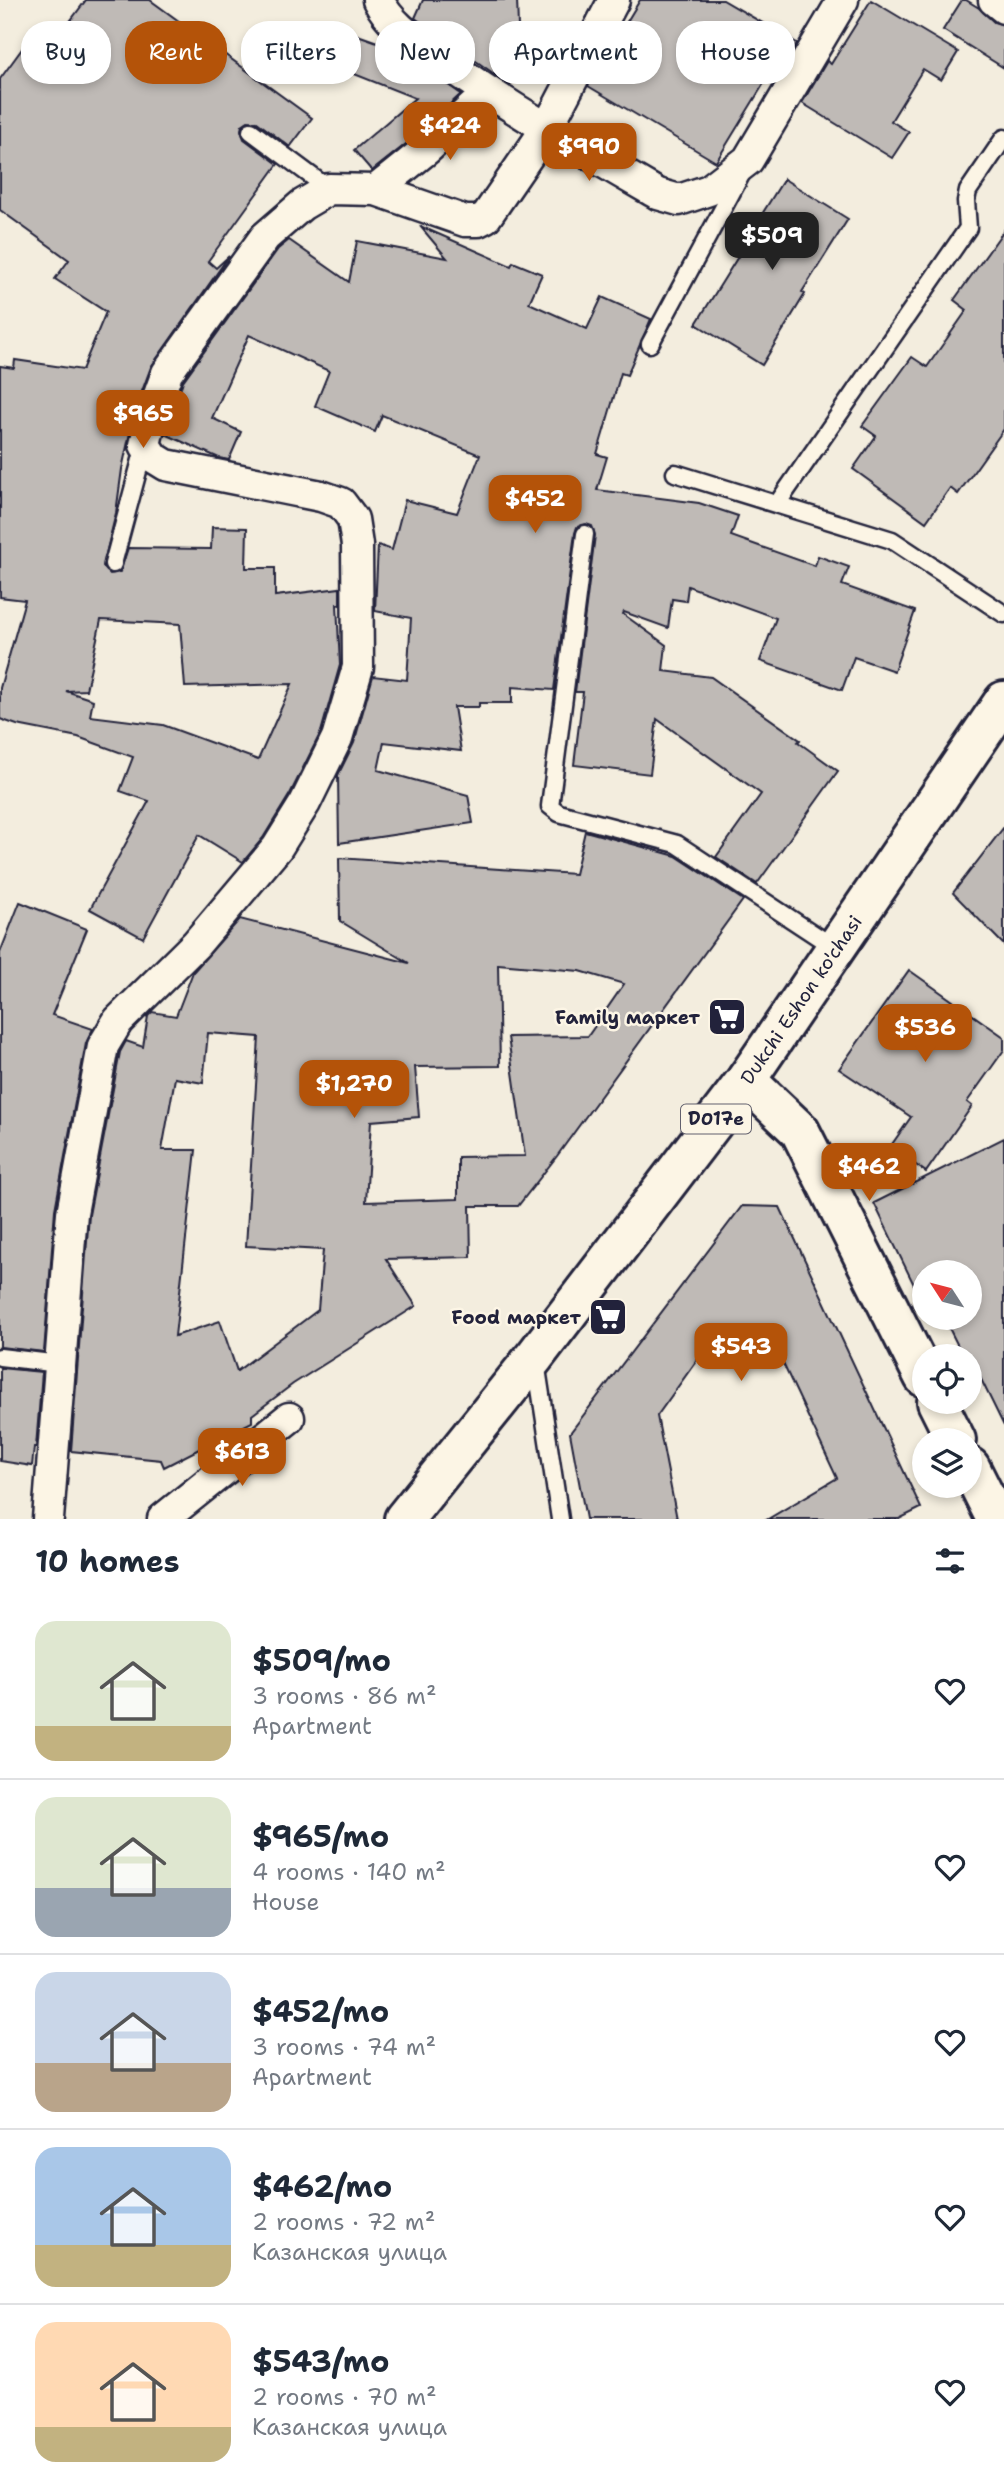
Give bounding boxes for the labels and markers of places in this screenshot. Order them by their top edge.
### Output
pin: $424 [409,102,491,162]
pin: $990 [548,124,630,183]
pin: $509 [731,212,813,272]
pin: $965 [102,391,184,450]
pin: $452 [494,476,576,535]
supermarket icon: Family маркет [706,996,748,1038]
pin: $536 [884,1004,966,1064]
place label: Family маркет [555,1005,701,1030]
pin: $1,270 [297,1060,411,1120]
pin: $462 [828,1144,910,1203]
supermarket icon: Food маркет [587,1296,629,1338]
place label: Food маркет [452,1305,582,1330]
pin: $543 [700,1324,782,1383]
pin: $613 [201,1428,283,1488]

